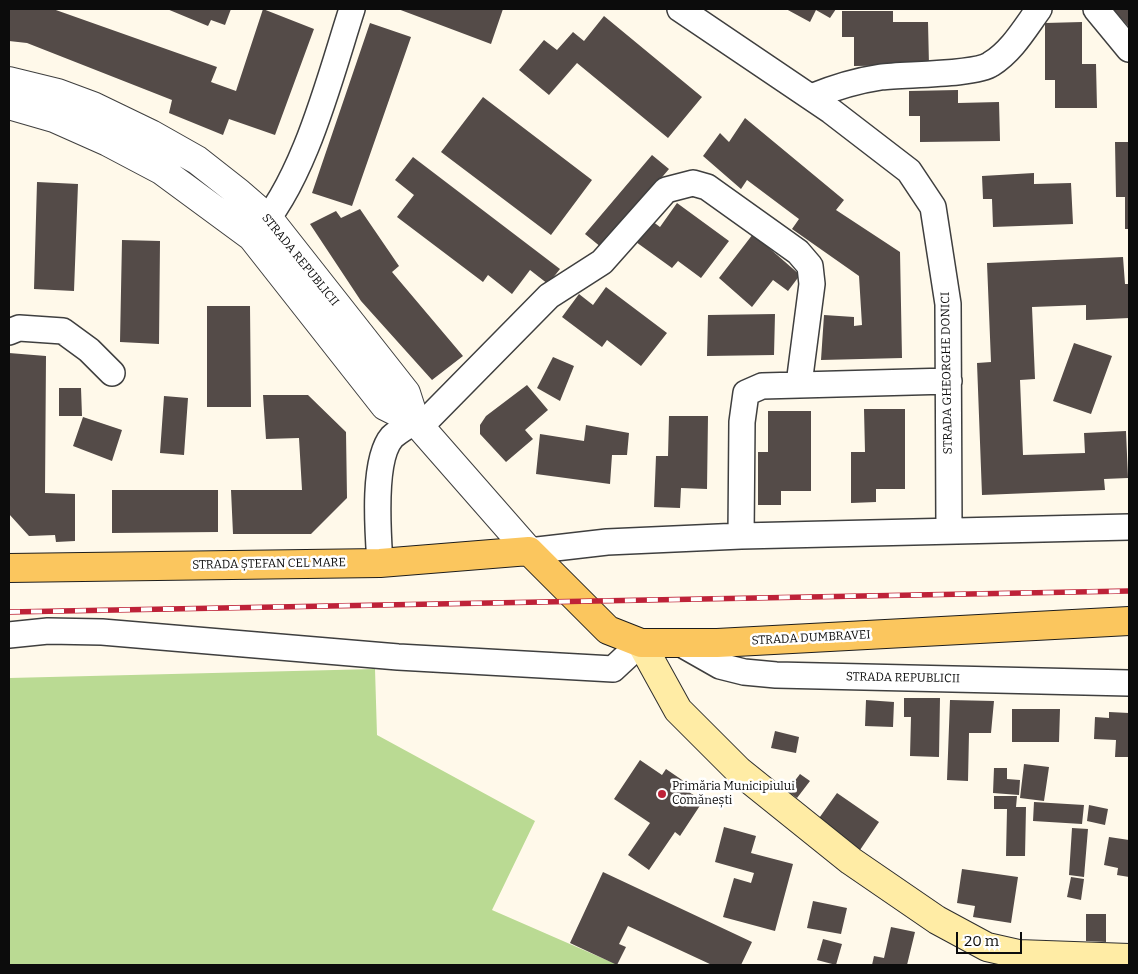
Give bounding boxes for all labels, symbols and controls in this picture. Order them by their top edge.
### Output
street label: STRADA REPUBLICII [258,211,342,309]
street label: STRADA GHEORGHE DONICI [938,292,956,454]
street label: STRADA ȘTEFAN CEL MARE [192,555,346,573]
street label: STRADA DUMBRAVEI [751,628,871,648]
street label: STRADA REPUBLICII [846,670,960,686]
place label: Primăria Municipiului Comănești [672,780,795,808]
marker: Primăria Municipiului Comănești [656,788,668,800]
scale bar [958,922,1024,954]
text: 20 m [964,932,999,950]

